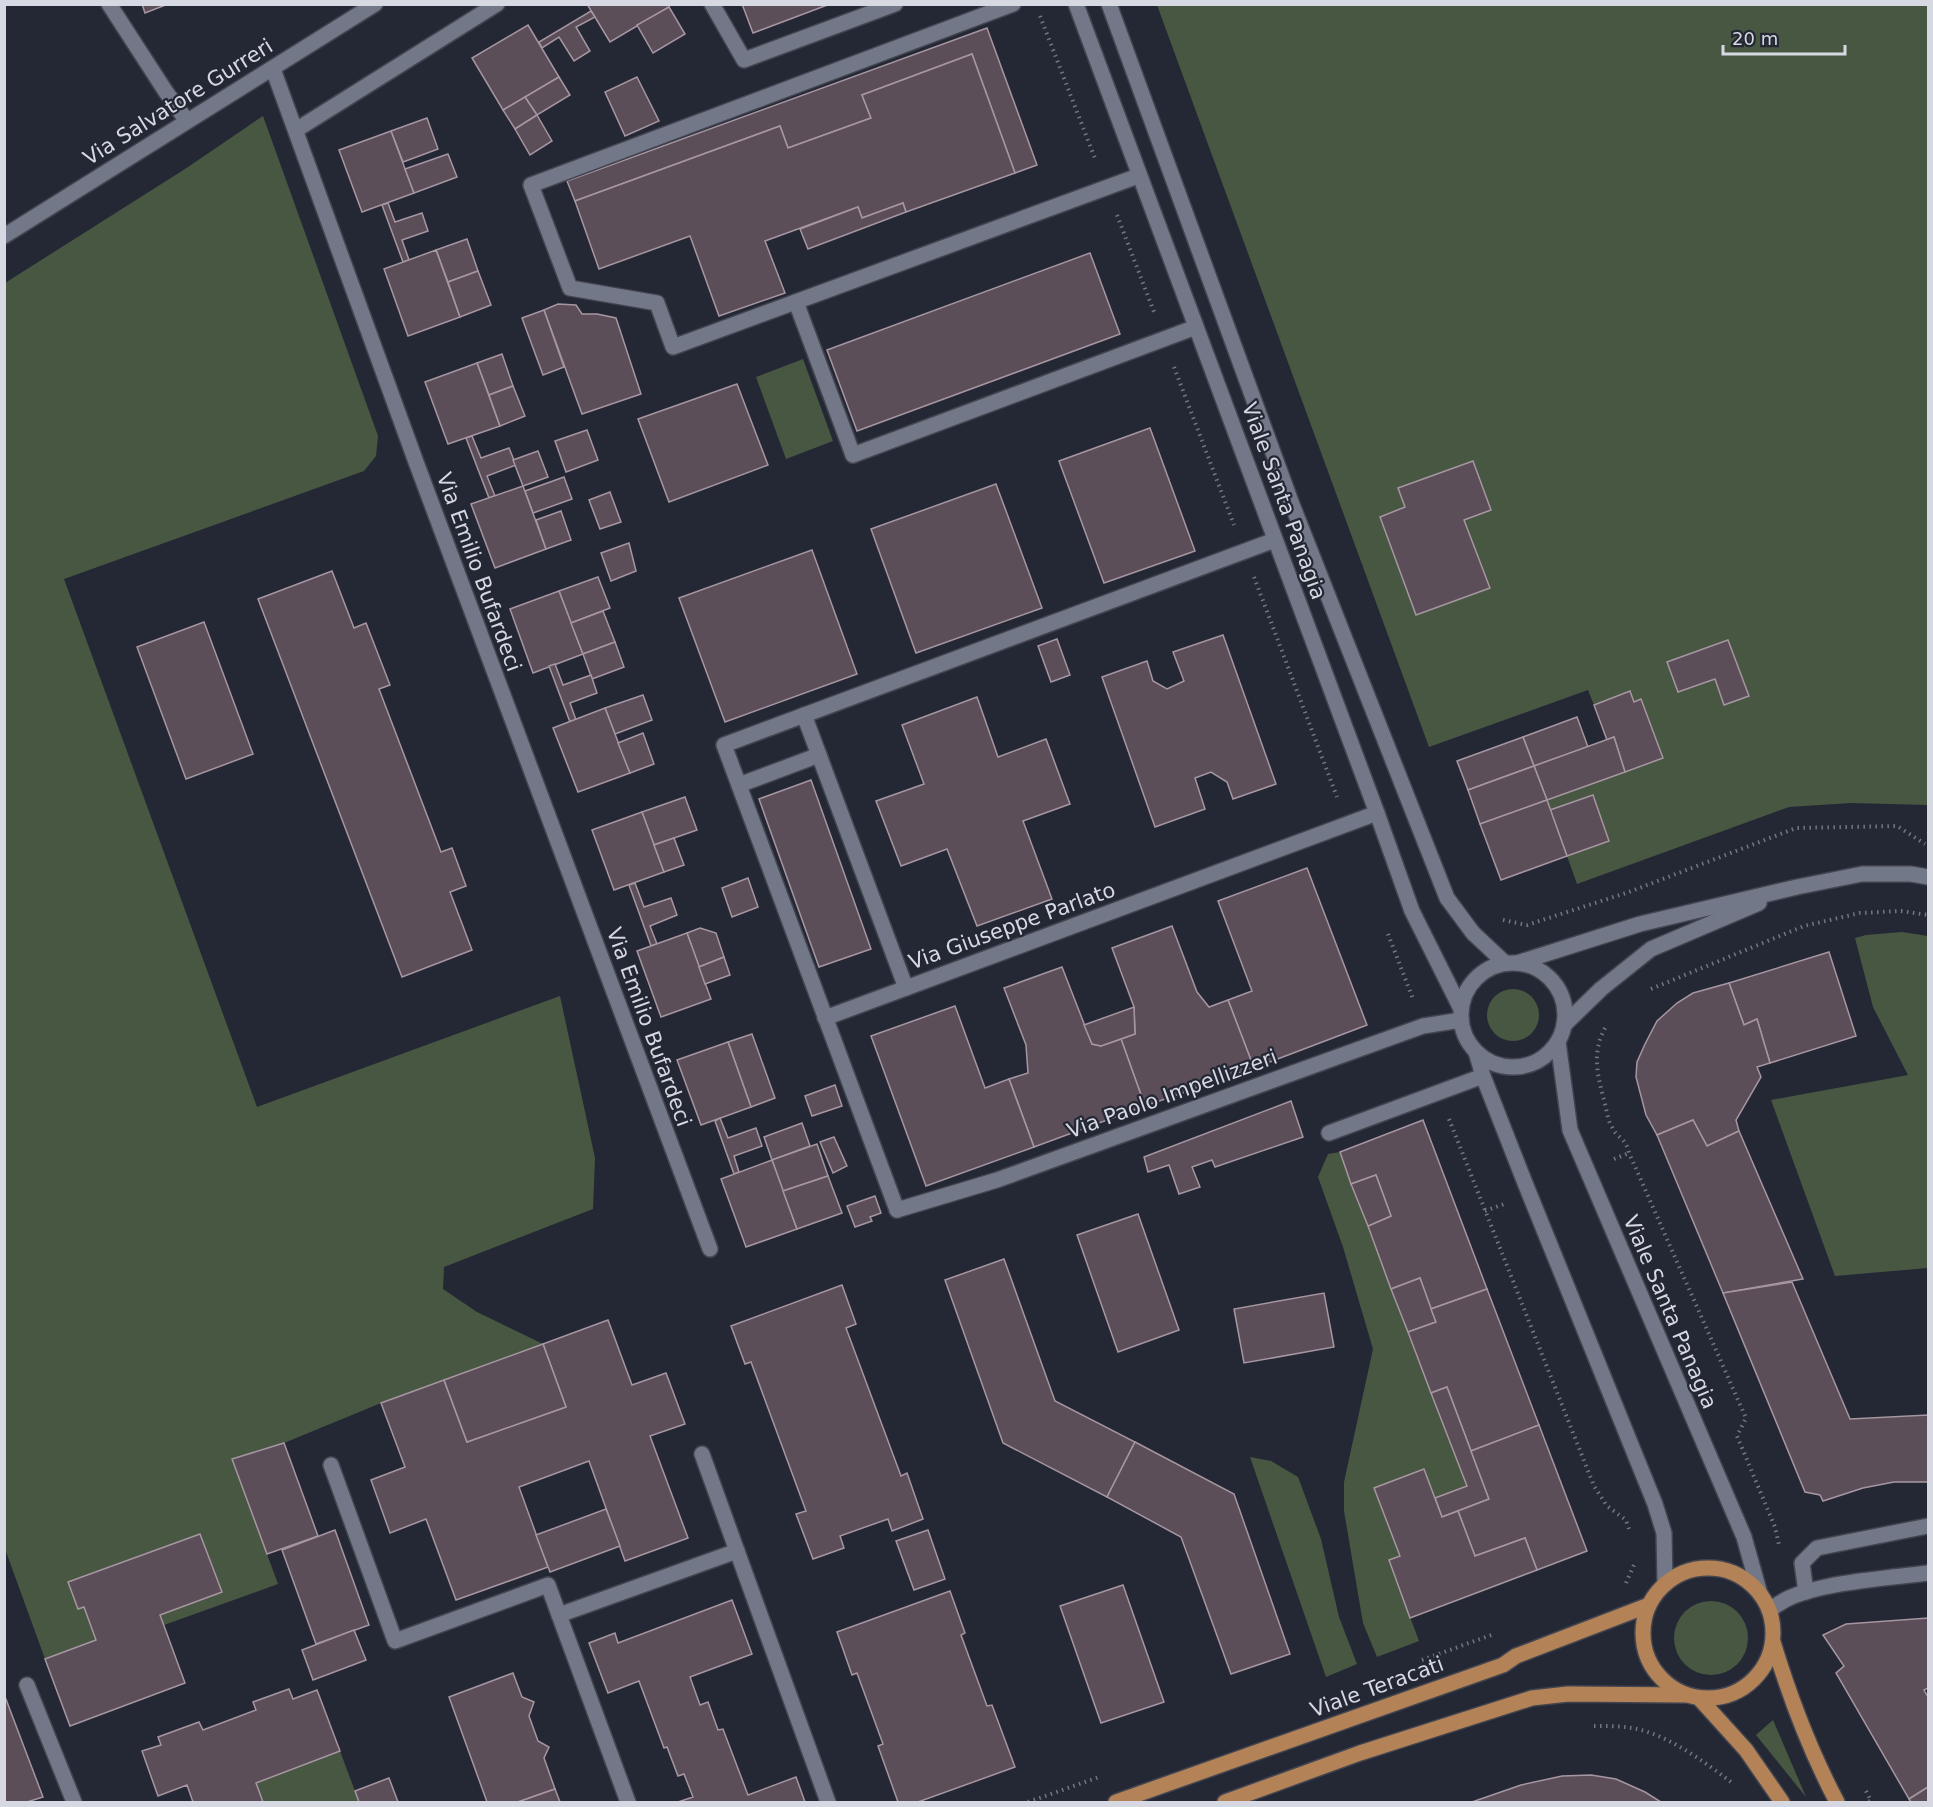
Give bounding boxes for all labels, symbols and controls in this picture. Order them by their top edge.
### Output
scale bar [1723,18,1844,56]
text: 20 m [1732,28,1778,49]
street label: Via Salvatore Gurreri [79,34,277,170]
street label: Viale Santa Panagia [1237,399,1331,603]
street label: Via Emilio Bufardeci [432,469,526,675]
street label: Via Giuseppe Parlato [906,877,1118,975]
street label: Via Emilio Bufardeci [602,924,696,1130]
street label: Via Paolo Impellizzeri [1064,1045,1280,1143]
street label: Viale Santa Panagia [1618,1212,1722,1412]
street label: Viale Teracati [1307,1652,1447,1722]

